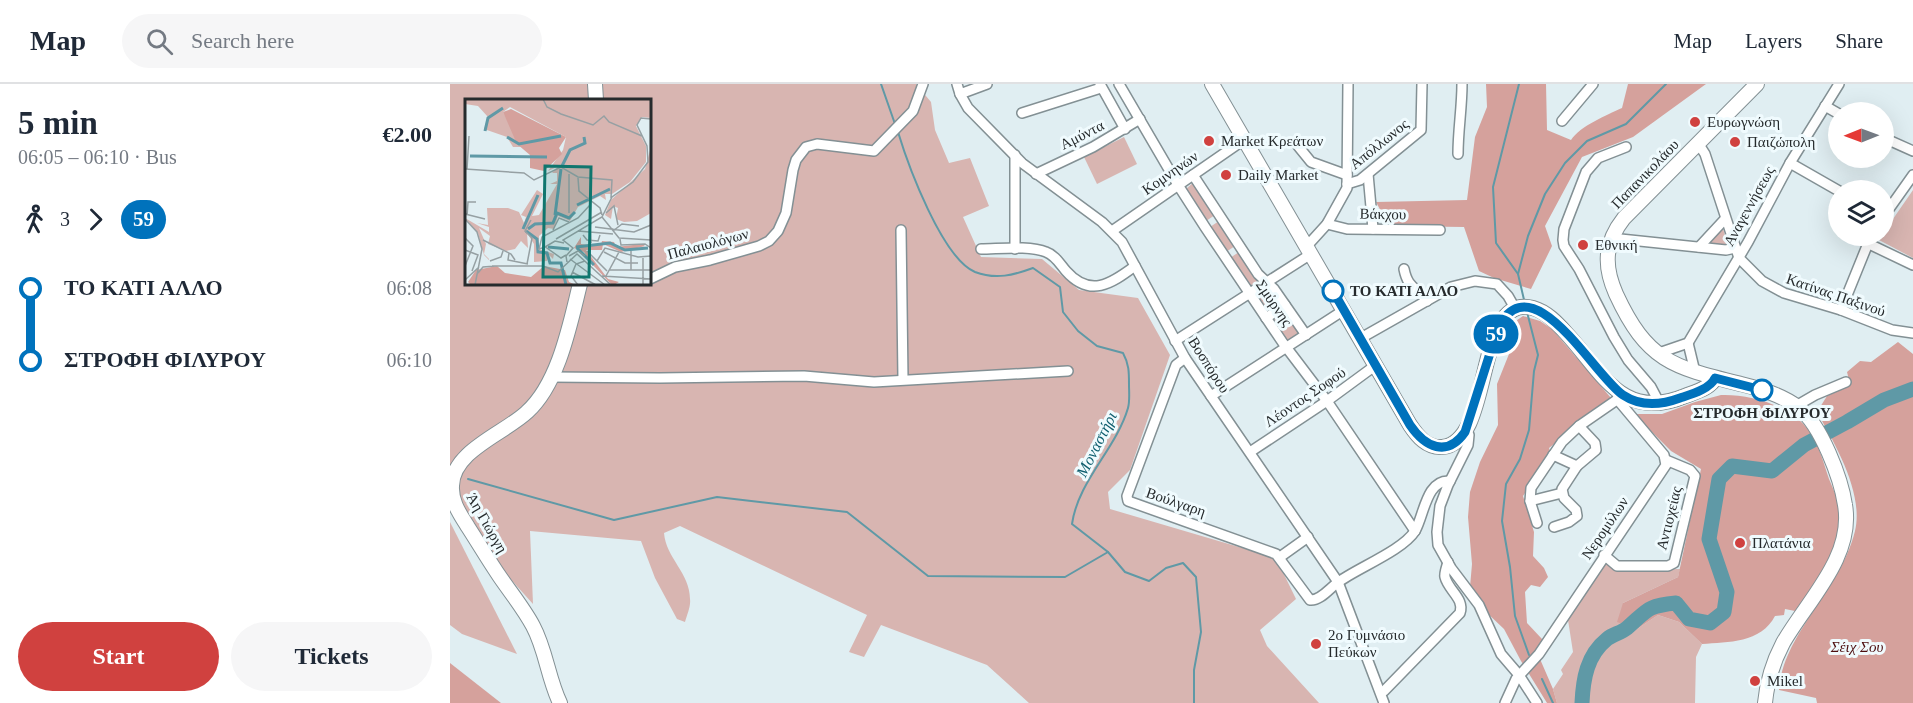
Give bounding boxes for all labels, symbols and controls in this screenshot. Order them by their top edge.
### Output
search box [122,14,542,68]
text: Map [30,25,86,56]
icon: search [143,25,176,58]
text: Search here [191,28,294,53]
text: Map [1674,29,1712,53]
text: Layers [1745,29,1802,53]
text: Share [1835,29,1883,53]
inset map [465,99,651,285]
north arrow [1828,102,1894,168]
map controls [1828,102,1894,246]
text: 5 min [18,105,98,141]
place label: Ευρωγνώση [1707,114,1780,130]
marker: Ευρωγνώση [1688,115,1702,129]
street label: Απόλλωνος [1347,116,1411,172]
street label: Αμύντα [1057,117,1107,153]
text: €2.00 [383,122,432,147]
place label: Market Κρεάτων [1221,133,1323,149]
marker: Market Κρεάτων [1202,134,1216,148]
place label: Παιζώπολη [1747,134,1815,150]
marker: Παιζώπολη [1728,135,1742,149]
street label: Παπανικολάου [1608,136,1682,212]
text: 06:05 – 06:10 · Bus [18,146,177,168]
street label: Κομνηνών [1139,148,1201,198]
street label: Αναγεννήσεως [1721,163,1778,249]
place label: Daily Market [1238,167,1319,183]
marker: Daily Market [1219,168,1233,182]
button: layers [1828,180,1894,246]
icon: walk [18,203,51,236]
icon: forward [79,203,112,236]
street label: Βάκχου [1360,206,1406,222]
text: 59 [133,207,154,231]
text: 3 [60,208,70,230]
street label: Παλαιολόγων [666,225,751,263]
place label: Εθνική [1595,237,1638,253]
marker: Εθνική [1576,238,1590,252]
street label: Κατίνας Παξινού [1784,271,1888,319]
text: ΤΟ ΚΑΤΙ ΑΛΛΟ [64,275,223,300]
text: 06:08 [386,277,432,299]
street label: Σμύρνης [1253,277,1295,329]
marker: ΤΟ ΚΑΤΙ ΑΛΛΟ [1322,280,1344,302]
place label: ΤΟ ΚΑΤΙ ΑΛΛΟ [1350,283,1458,299]
line badge: 59 [1469,314,1523,354]
text: 59 [1486,322,1507,346]
street label: Βοσπόρου [1185,334,1233,396]
text: ΣΤΡΟΦΗ ΦΙΛΥΡΟΥ [64,347,266,372]
text: 06:10 [386,349,432,371]
street label: Λέοντος Σοφού [1261,364,1349,430]
marker: ΣΤΡΟΦΗ ΦΙΛΥΡΟΥ [1751,379,1773,401]
place label: ΣΤΡΟΦΗ ΦΙΛΥΡΟΥ [1693,405,1831,421]
water label: Μοναστήρι [1072,409,1121,481]
street label: Βούλγαρη [1144,484,1208,520]
street label: Αντιοχείας [1653,485,1685,551]
street label: Άη Γιώργη [463,490,511,556]
street label: Νερομύλων [1578,494,1632,562]
place label: Πλατάνια [1752,535,1811,551]
marker: Πλατάνια [1733,536,1747,550]
button: Start [18,622,219,691]
button: Tickets [231,622,432,691]
place label: 2ο Γυμνάσιο Πεύκων [1328,627,1405,660]
marker: 2ο Γυμνάσιο Πεύκων [1309,637,1323,651]
park label: Σέιχ Σου [1830,639,1883,655]
place label: Mikel [1767,673,1803,689]
marker: Mikel [1748,674,1762,688]

